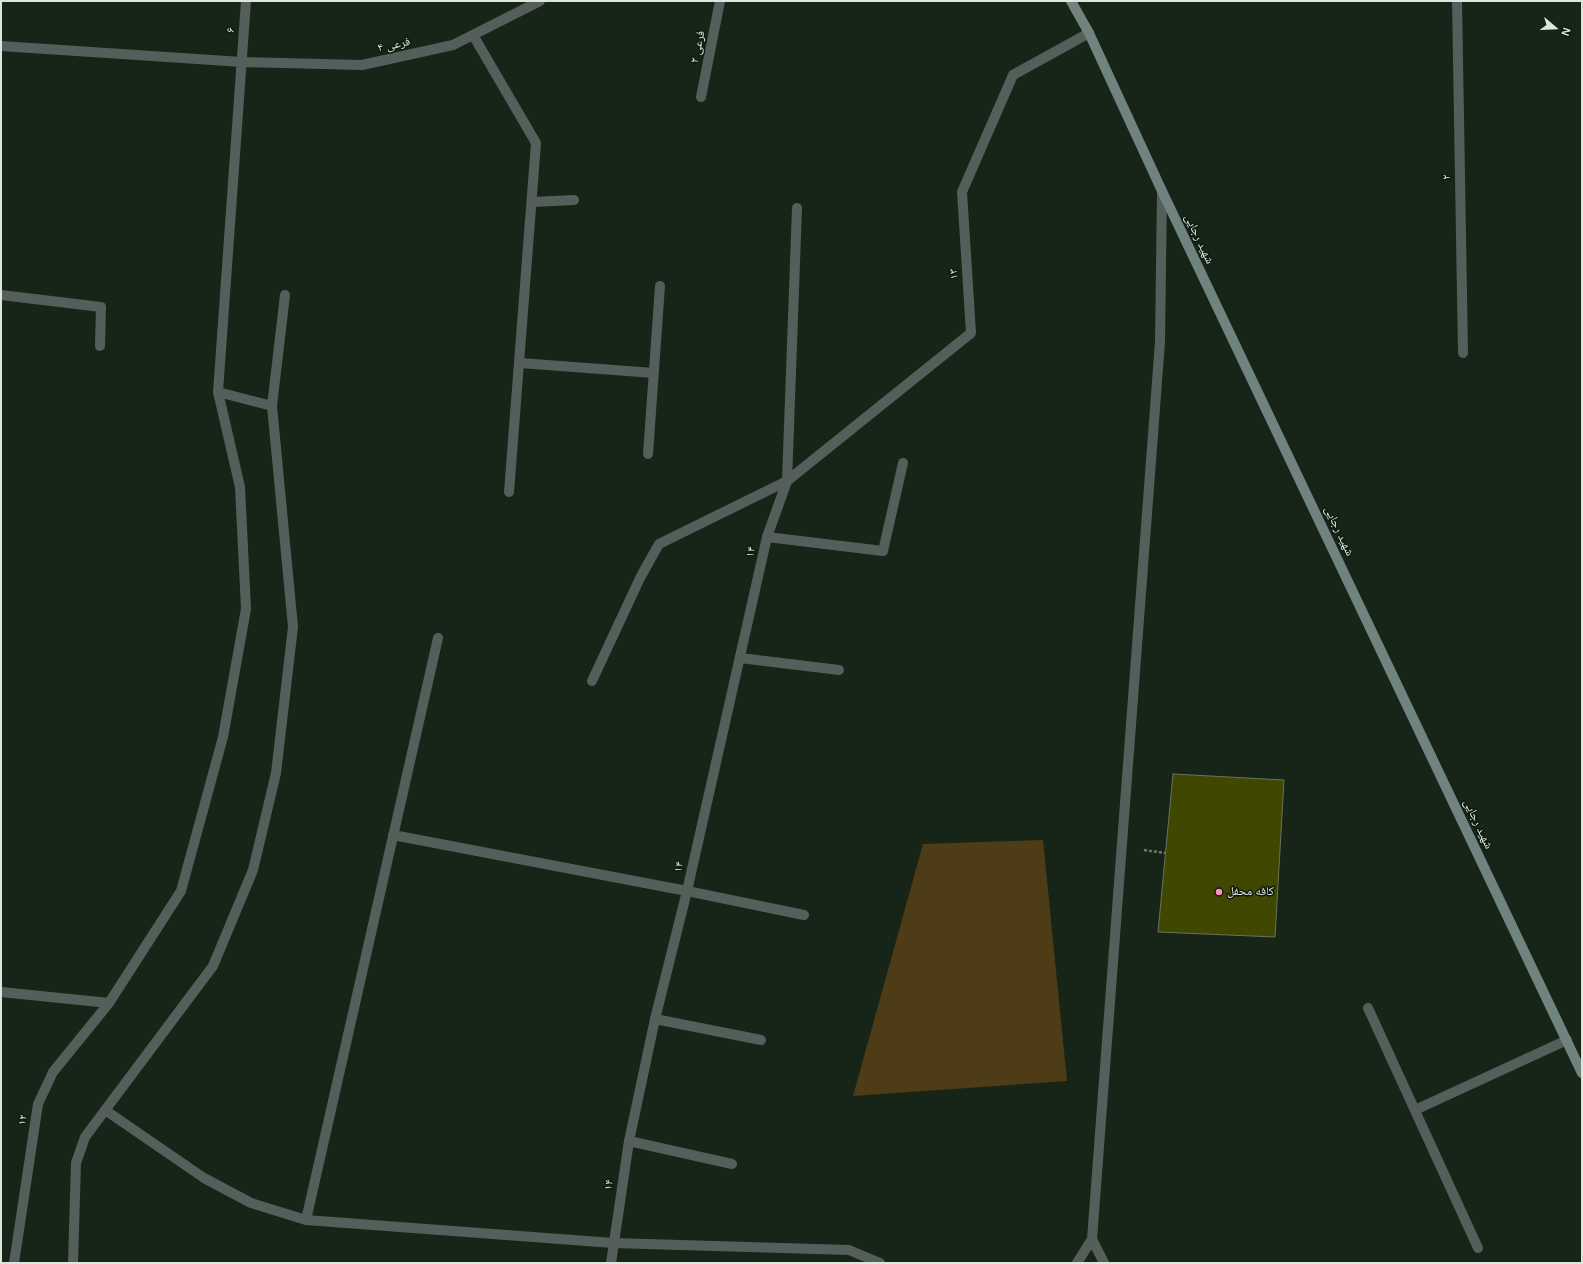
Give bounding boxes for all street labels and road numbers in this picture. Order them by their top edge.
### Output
street label: ۶ [224,27,238,33]
street label: فرعی ۲ [688,29,708,65]
street label: فرعی ۴ [376,35,412,55]
street label: ۲ [1440,174,1454,180]
street label: شهید رجایی [1181,212,1217,266]
street label: ۱۳ [946,268,962,280]
street label: شهید رجایی [1321,504,1357,558]
street label: ۱۴ [743,545,759,559]
street label: شهید رجایی [1460,797,1496,851]
street label: ۱۴ [671,860,687,874]
street label: ۱۲ [15,1114,31,1126]
street label: ۱۴ [601,1179,617,1191]

